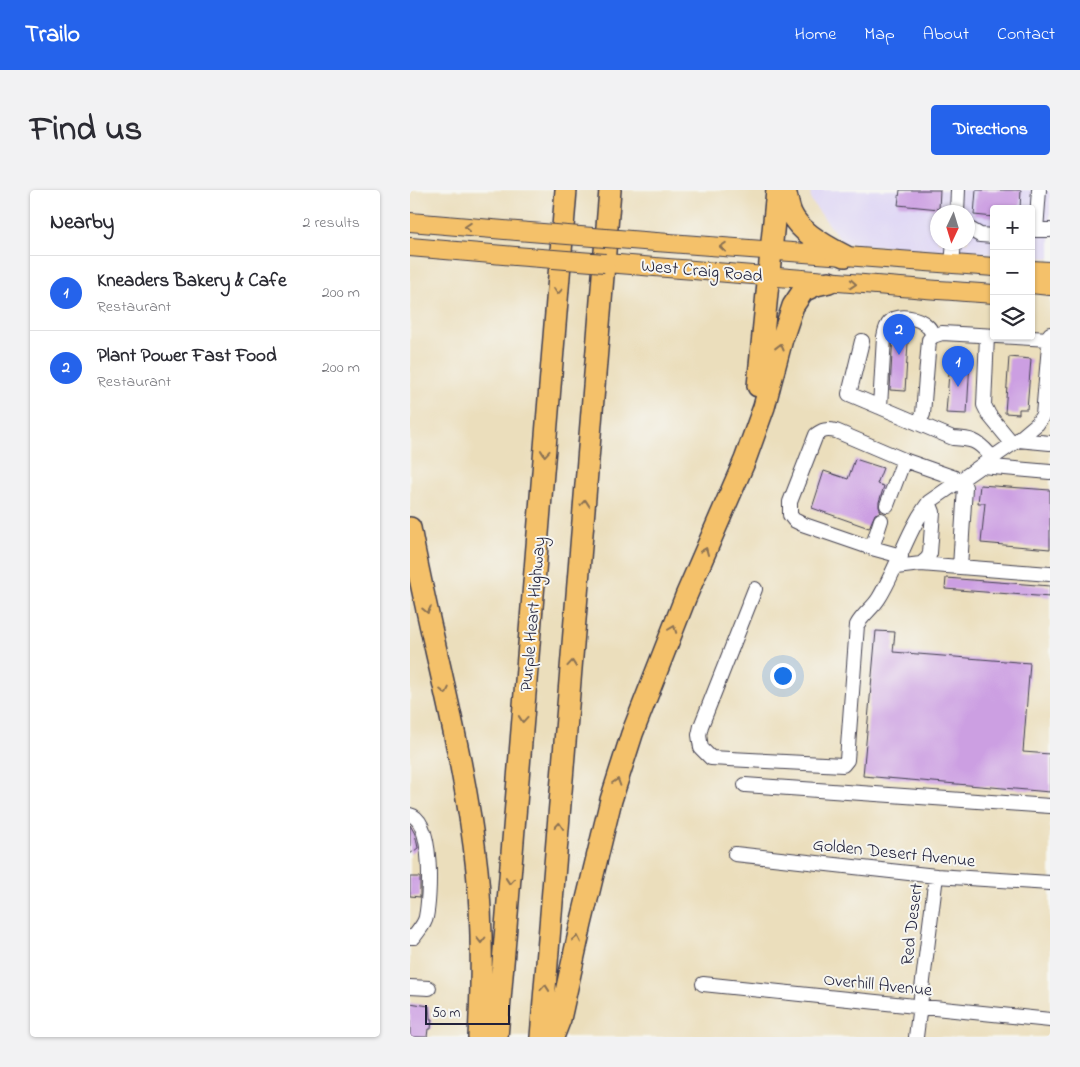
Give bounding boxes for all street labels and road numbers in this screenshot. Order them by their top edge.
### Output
street label: West Craig Road [640,254,764,291]
street label: Purple Heart Highway [514,536,555,693]
street label: Golden Desert Avenue [811,833,977,876]
street label: Red Desert [895,882,931,967]
street label: Overhill Avenue [822,967,934,1005]

